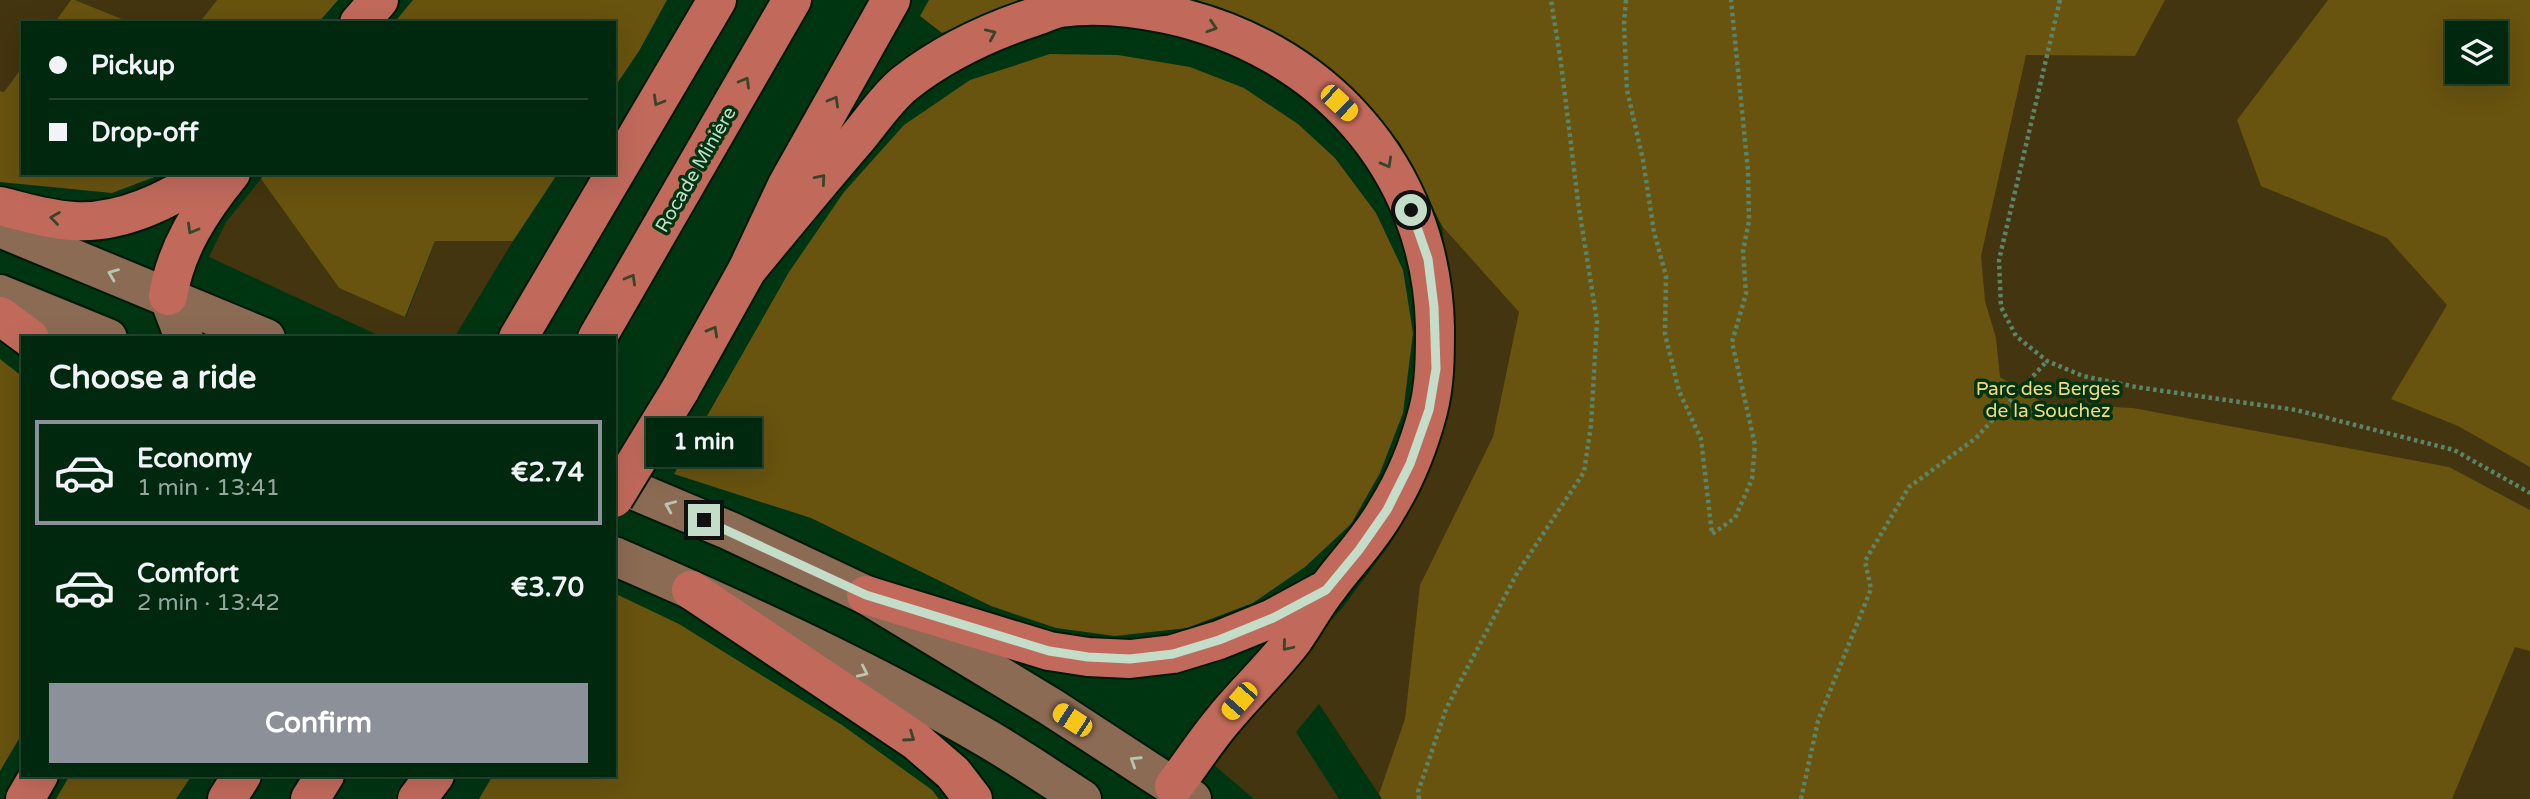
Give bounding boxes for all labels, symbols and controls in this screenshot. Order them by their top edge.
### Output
one-way arrow [1205,19,1217,33]
map controls [2445,21,2508,84]
button: layers [2445,21,2508,84]
one-way arrow [984,28,996,42]
text: Pickup [91,50,175,81]
one-way arrow [737,76,750,89]
car [1317,81,1362,125]
one-way arrow [653,94,666,107]
one-way arrow [826,96,839,109]
street label: Rocade Minière [651,103,741,236]
text: Drop-off [91,117,198,148]
one-way arrow [1379,156,1392,169]
one-way arrow [813,175,825,188]
route start [1395,194,1427,226]
one-way arrow [49,211,61,226]
one-way arrow [187,222,200,235]
one-way arrow [108,268,120,282]
one-way arrow [623,273,636,286]
one-way arrow [705,325,718,338]
text: Choose a ride [49,359,256,397]
park label: Parc des Berges de la Souchez [1976,378,2120,422]
callout: 1 min [646,419,762,468]
text: 1 min [673,428,735,456]
icon: car [53,441,116,504]
text: Economy [137,443,252,474]
text: €2.74 [511,457,584,488]
text: 1 min · 13:41 [137,474,280,502]
one-way arrow [665,500,677,514]
route end [688,504,720,536]
icon: car [53,556,116,619]
text: Comfort [137,558,239,589]
text: €3.70 [511,572,584,603]
text: 2 min · 13:42 [137,589,280,617]
one-way arrow [1283,638,1296,651]
one-way arrow [856,664,868,678]
car [1218,678,1261,724]
button: Confirm [49,683,588,763]
car [1049,700,1096,740]
one-way arrow [902,729,915,741]
one-way arrow [1130,756,1143,769]

